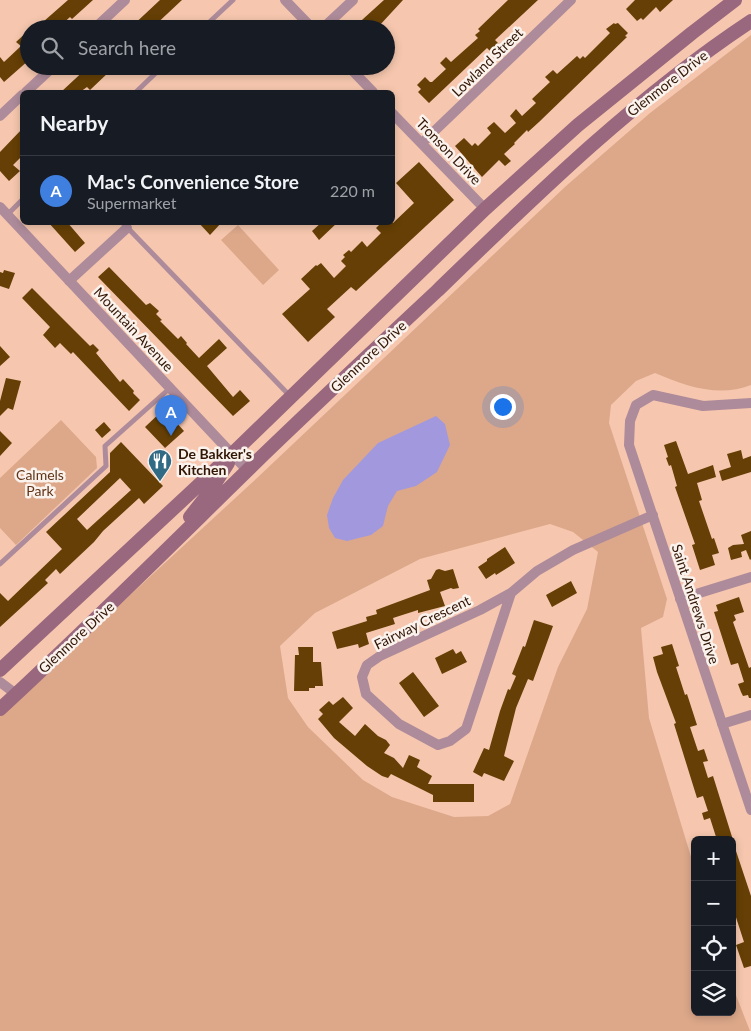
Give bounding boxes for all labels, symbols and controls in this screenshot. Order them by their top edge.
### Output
search box [20,20,395,75]
street label: Lowland Street [448,24,526,100]
icon: search [38,34,66,62]
text: Search here [78,36,176,59]
street label: Glenmore Drive [623,46,711,120]
text: Nearby [40,110,108,135]
street label: Tronson Drive [413,114,485,188]
text: Mac's Convenience Store [87,170,299,193]
text: A [50,181,62,200]
text: 220 m [330,181,375,200]
text: Supermarket [87,193,176,212]
street label: Mountain Avenue [91,283,177,375]
street label: Glenmore Drive [327,317,409,395]
your location [490,394,516,420]
pin: A [155,395,187,436]
place label: De Bakker's Kitchen [178,445,252,478]
restaurant icon: De Bakker's Kitchen [147,448,173,482]
park label: Calmels Park [16,466,64,499]
street label: Saint Andrews Drive [669,542,723,666]
street label: Fairway Crescent [371,591,473,653]
street label: Glenmore Drive [35,598,117,676]
map controls [691,836,736,1016]
button: + [691,836,736,881]
button: − [691,881,736,926]
button: locate [691,926,736,971]
button: layers [691,971,736,1016]

